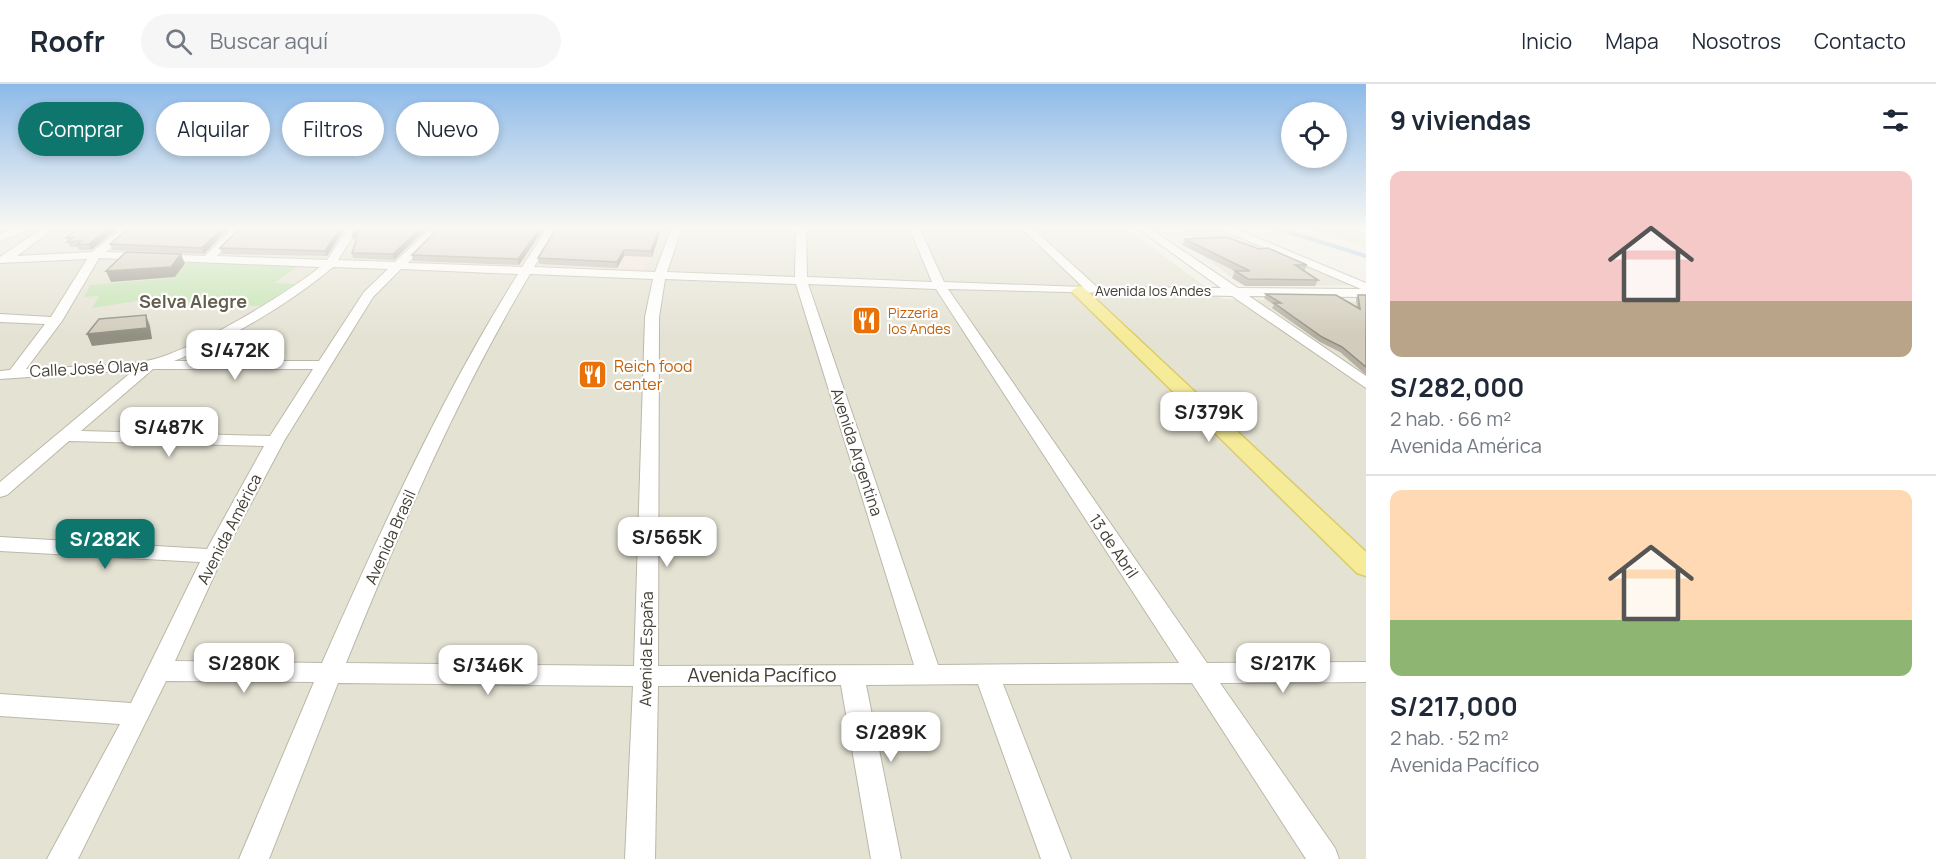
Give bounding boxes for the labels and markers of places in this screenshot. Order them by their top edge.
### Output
place label: Pizzeria los Andes [888,303,951,338]
restaurant icon: Pizzeria los Andes [851,305,883,337]
pin: S/472K [186,330,284,381]
place label: Reich food center [614,355,693,395]
restaurant icon: Reich food center [577,359,609,391]
pin: S/379K [1160,392,1258,443]
pin: S/487K [120,407,218,458]
pin: S/565K [618,517,716,568]
pin: S/282K [56,519,154,570]
pin: S/280K [195,643,293,694]
pin: S/217K [1234,643,1332,694]
pin: S/346K [439,645,537,696]
pin: S/289K [842,712,940,763]

